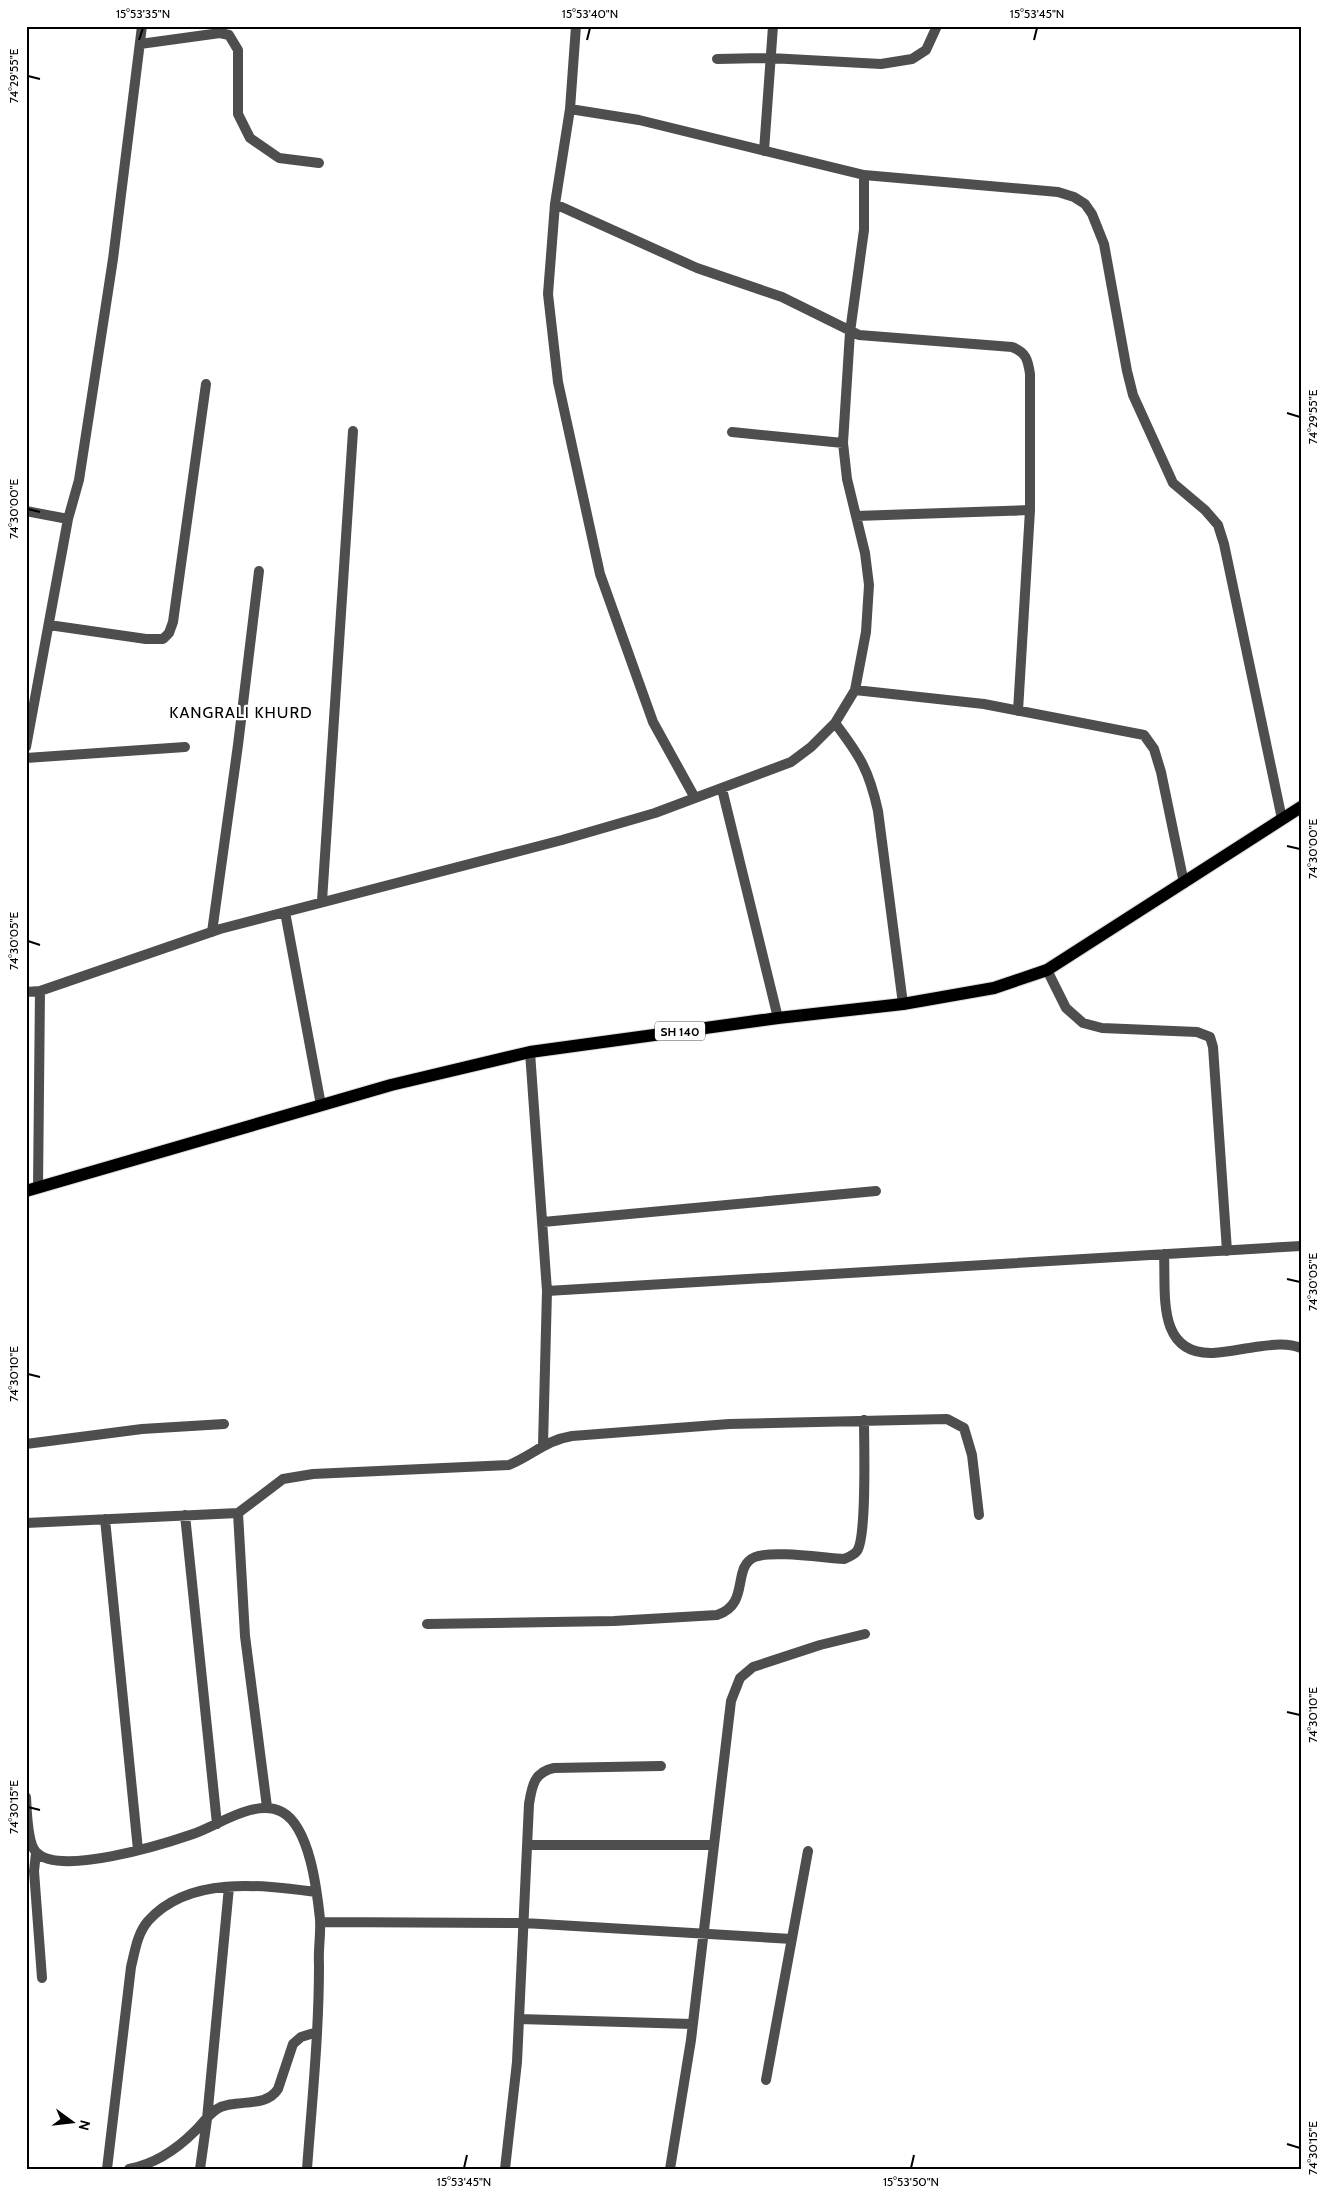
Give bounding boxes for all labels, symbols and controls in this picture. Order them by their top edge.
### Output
text: 15°53'35"N [116,6,170,21]
text: 15°53'40"N [562,6,618,21]
text: 15°53'45"N [1010,6,1064,21]
text: 74°29'55"E [6,48,21,103]
text: 74°29'55"E [1305,389,1320,444]
text: 74°30'00"E [6,479,21,539]
district label: KANGRALI KHURD [169,703,313,722]
text: 74°30'00"E [1305,819,1320,879]
text: 74°30'05"E [6,912,21,970]
road number: SH 140 [655,1021,705,1040]
text: 74°30'05"E [1305,1253,1320,1311]
text: 74°30'10"E [6,1346,21,1402]
text: 74°30'10"E [1305,1687,1320,1743]
text: 74°30'15"E [6,1780,21,1834]
north arrow [48,2098,98,2148]
text: N [75,2118,95,2132]
text: 74°30'15"E [1305,2121,1320,2175]
text: 15°53'45"N [437,2174,491,2189]
text: 15°53'50"N [883,2174,939,2189]

